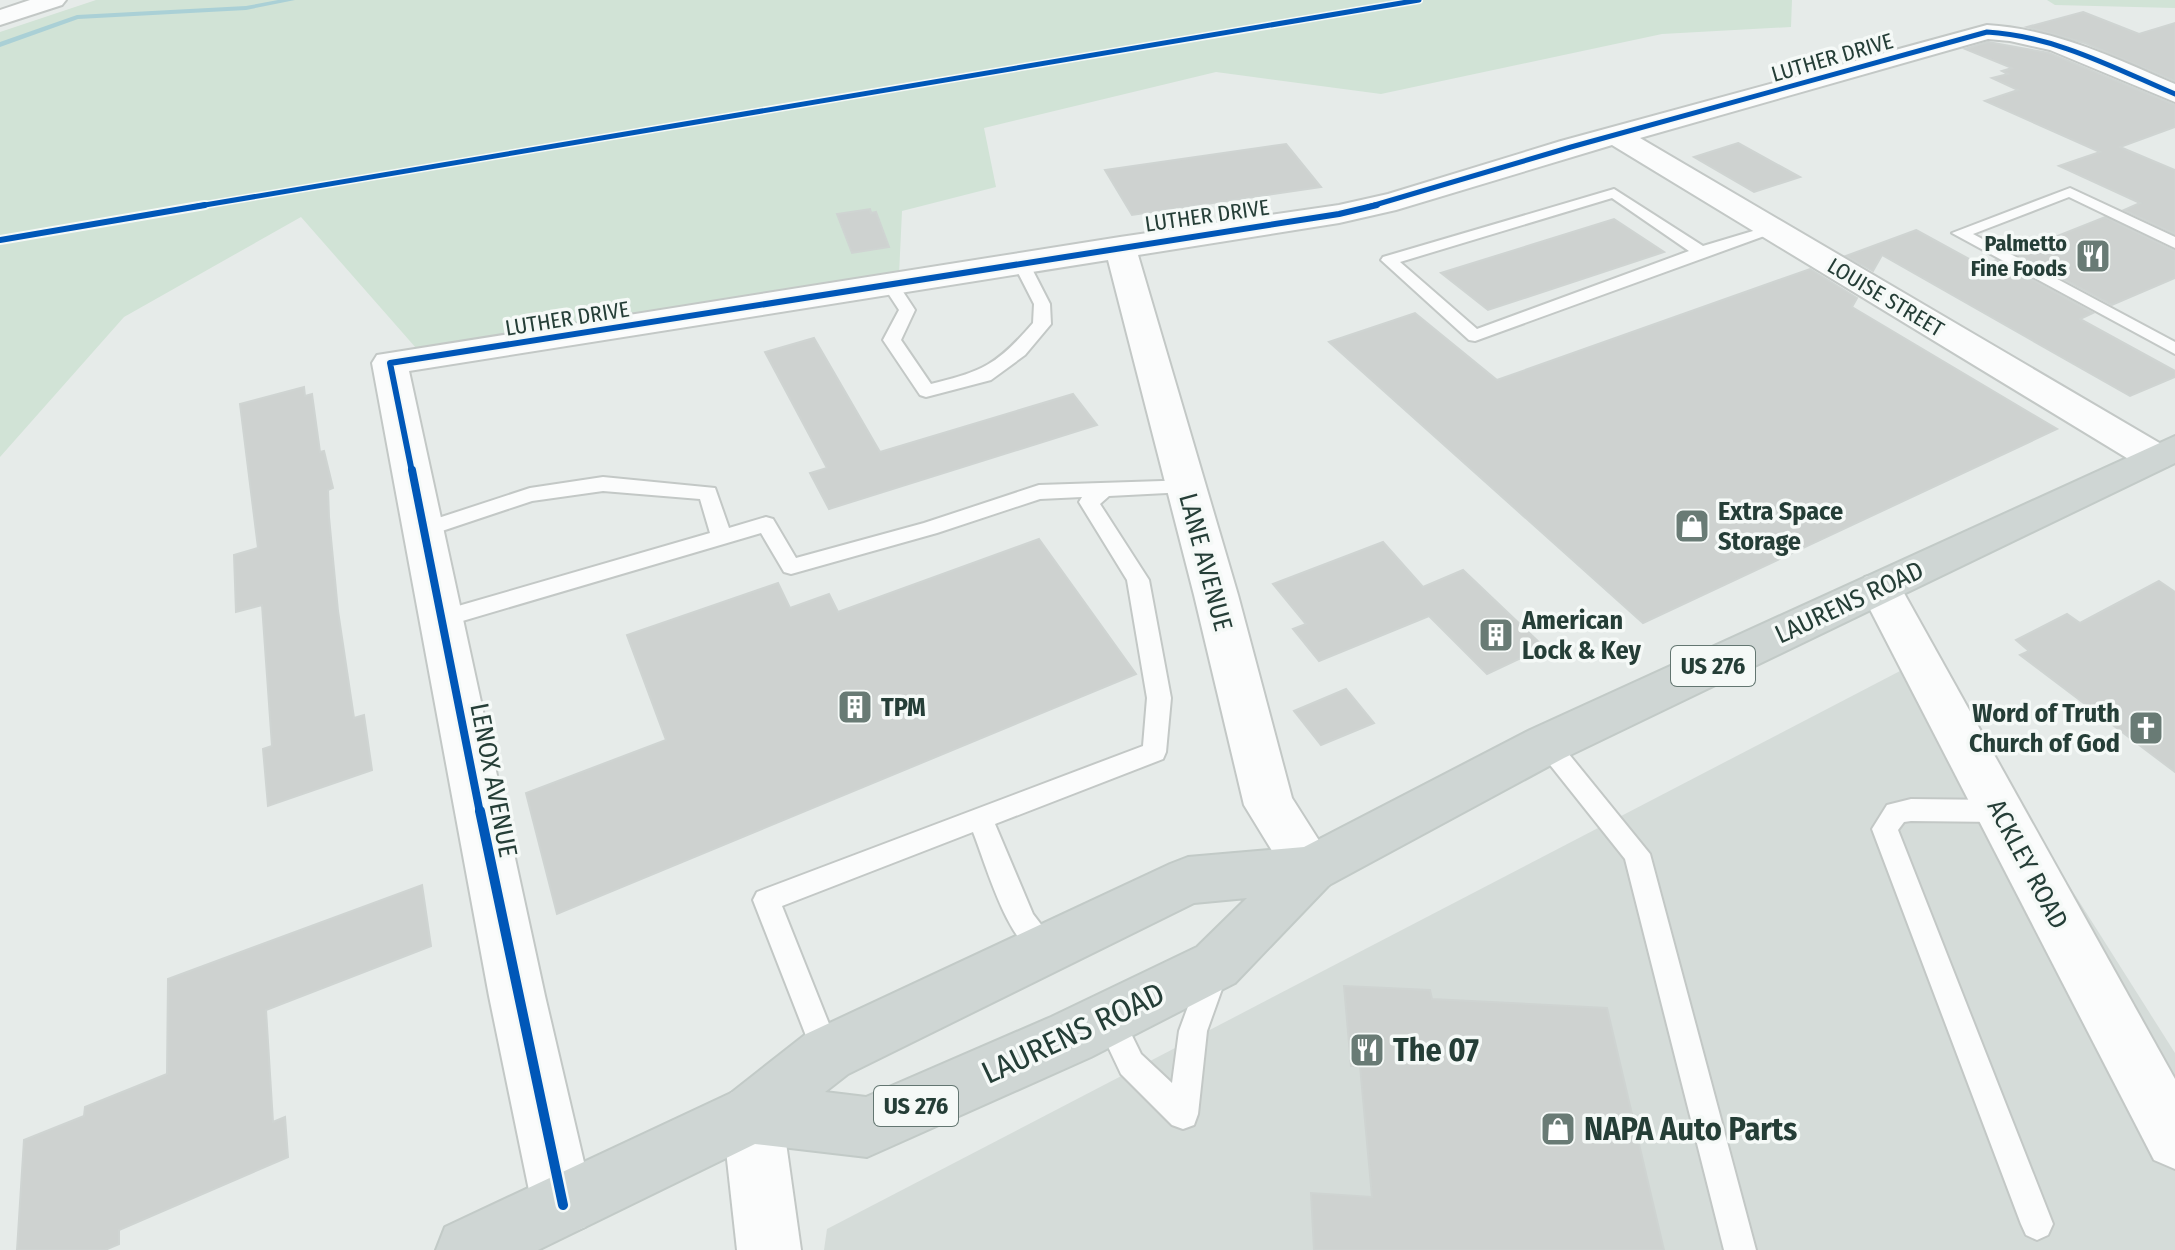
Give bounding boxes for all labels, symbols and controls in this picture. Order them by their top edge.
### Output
street label: LUTHER DRIVE [1768,27,1896,88]
street label: LUTHER DRIVE [1143,193,1271,238]
place label: Palmetto Fine Foods [1971,230,2067,282]
restaurant icon: Palmetto Fine Foods [2074,237,2112,275]
street label: LOUISE STREET [1823,252,1950,343]
street label: LUTHER DRIVE [503,295,631,342]
street label: LANE AVENUE [1172,490,1239,634]
place label: Extra Space Storage [1718,496,1843,557]
shop icon: Extra Space Storage [1673,507,1711,545]
street label: LAURENS ROAD [1770,555,1928,650]
place label: American Lock & Key [1521,605,1641,666]
building icon: American Lock & Key [1477,616,1515,654]
road number: US 276 [1671,646,1755,686]
building icon: TPM [836,688,874,726]
place label: TPM [881,692,926,723]
place label: Word of Truth Church of God [1969,698,2120,759]
street label: LENOX AVENUE [463,700,524,860]
church icon: Word of Truth Church of God [2127,709,2165,747]
street label: ACKLEY ROAD [1981,794,2075,934]
street label: LAURENS ROAD [976,974,1170,1092]
restaurant icon: The 07 [1348,1031,1386,1069]
place label: The 07 [1393,1031,1479,1069]
road number: US 276 [874,1086,958,1126]
shop icon: NAPA Auto Parts [1539,1110,1577,1148]
place label: NAPA Auto Parts [1584,1110,1797,1148]

